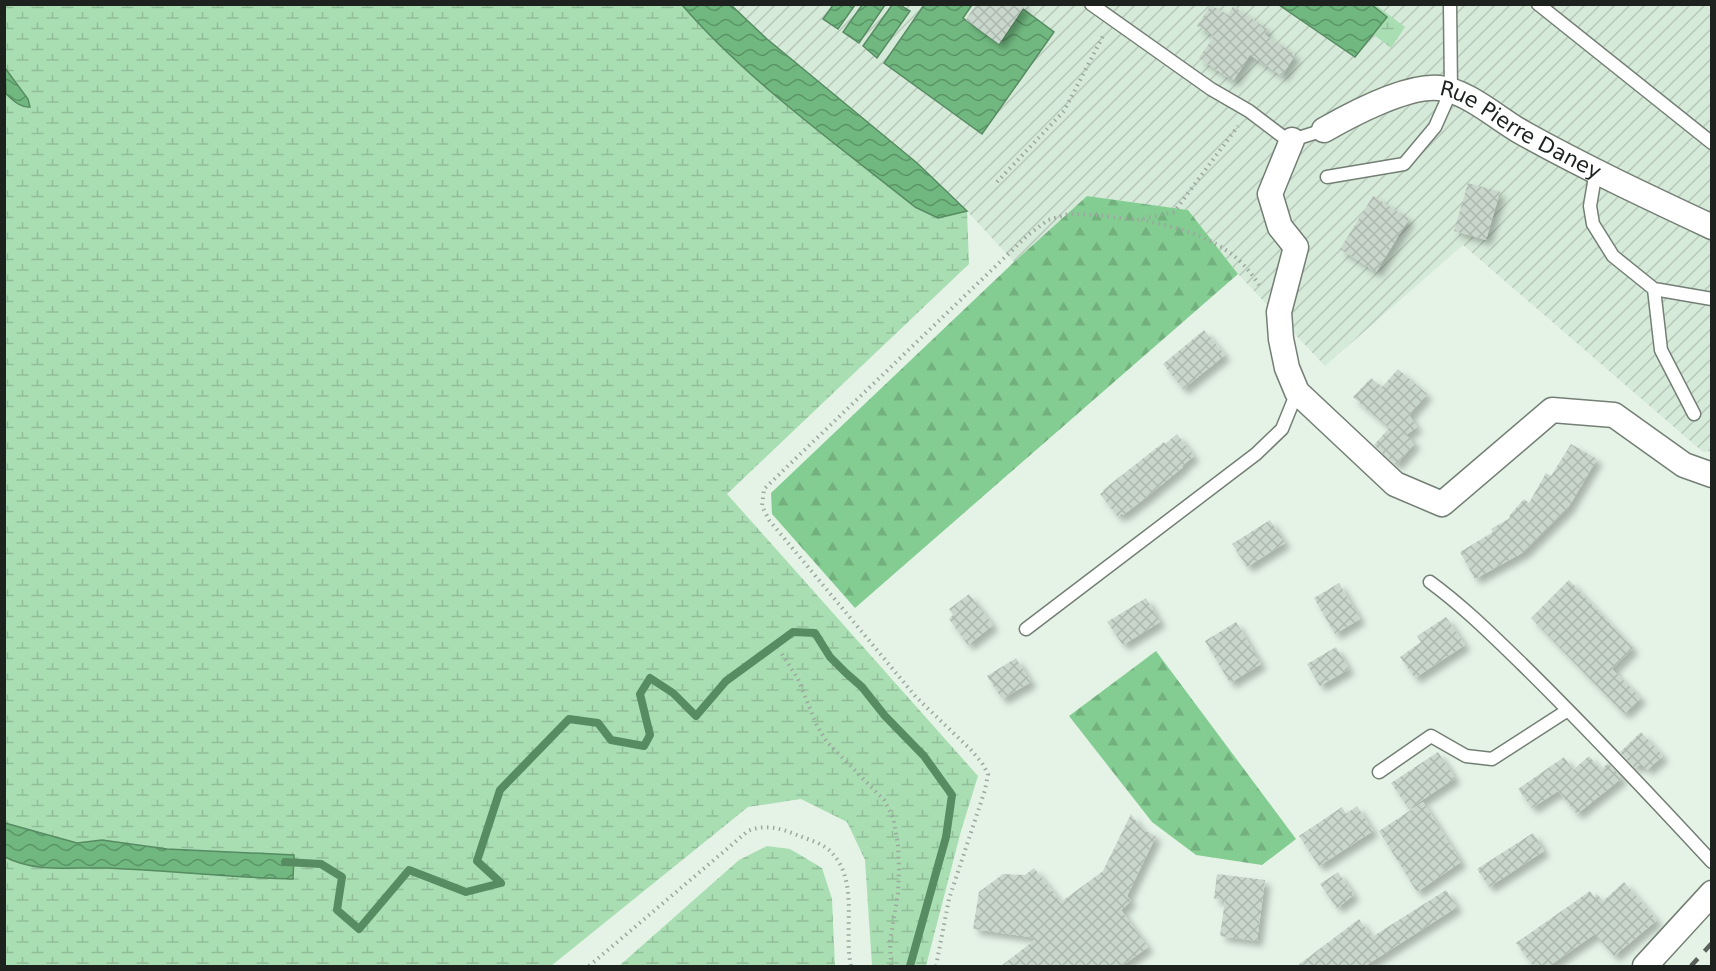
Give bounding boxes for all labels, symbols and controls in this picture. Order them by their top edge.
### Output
street label: Rue Pierre Daney [1438,76,1605,184]

